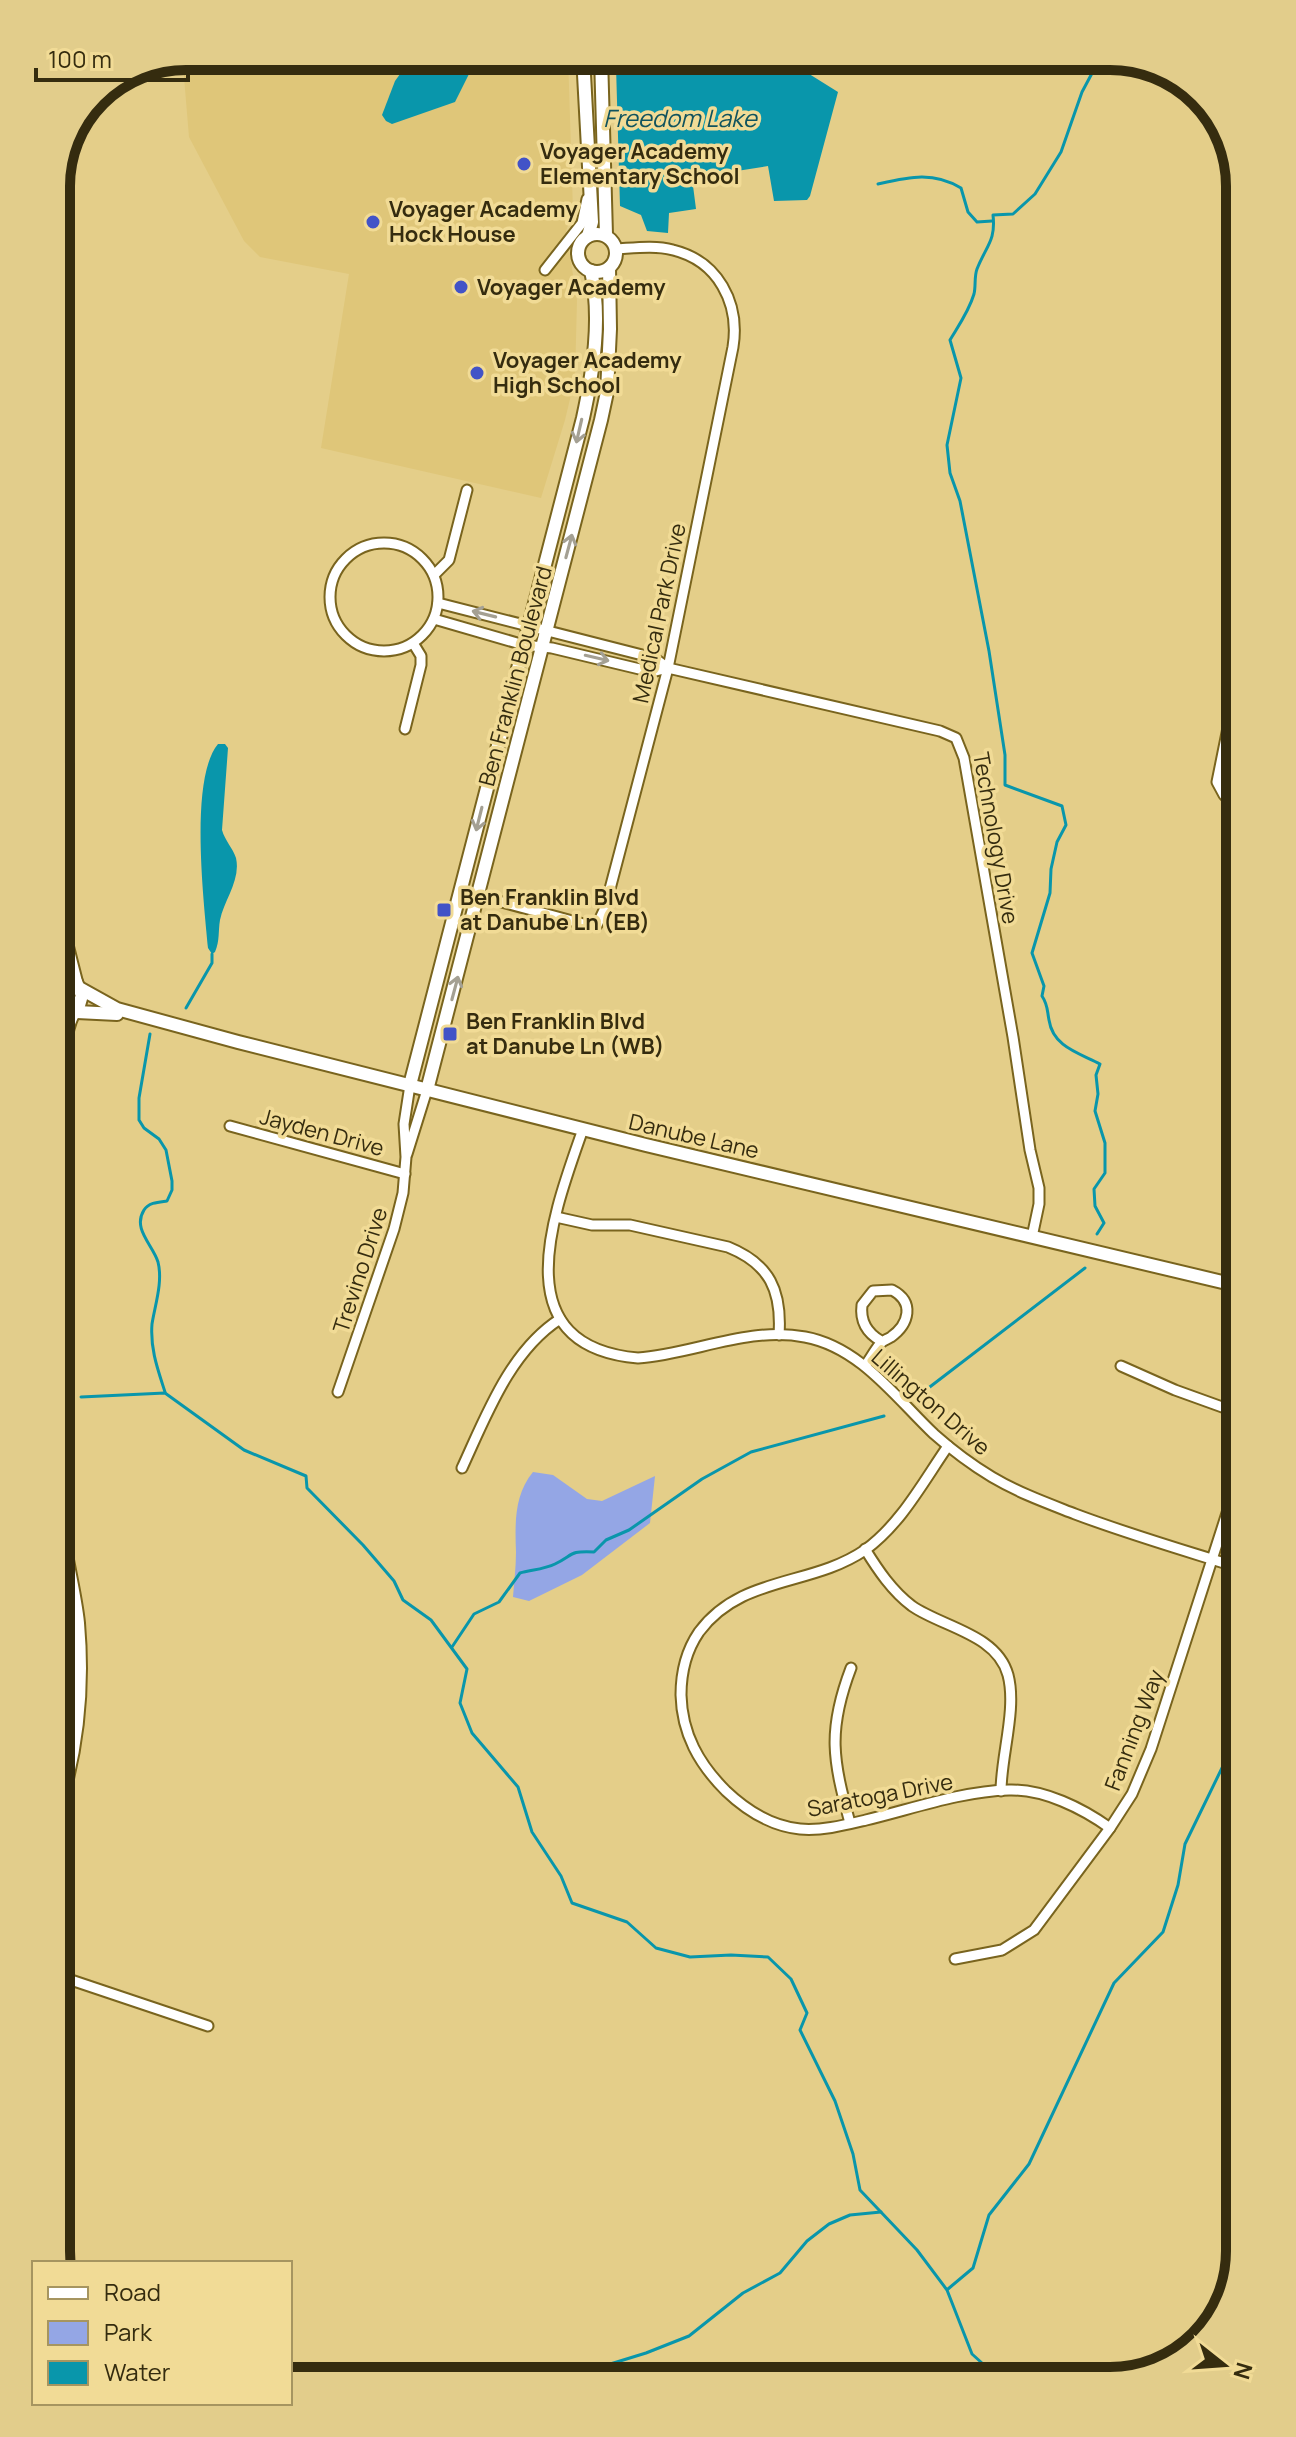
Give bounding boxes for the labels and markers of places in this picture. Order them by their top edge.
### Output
place label: Voyager Academy Elementary School [540,136,740,191]
marker: Voyager Academy Elementary School [515,155,533,173]
place label: Voyager Academy Hock House [389,194,578,249]
marker: Voyager Academy Hock House [364,213,382,231]
place label: Voyager Academy [477,272,666,302]
marker: Voyager Academy [452,278,470,296]
place label: Voyager Academy High School [493,345,682,400]
marker: Voyager Academy High School [468,364,486,382]
place label: Ben Franklin Blvd at Danube Ln (EB) [460,882,650,937]
marker: Ben Franklin Blvd at Danube Ln (EB) [435,901,453,919]
place label: Ben Franklin Blvd at Danube Ln (WB) [466,1006,665,1061]
marker: Ben Franklin Blvd at Danube Ln (WB) [441,1025,459,1043]

